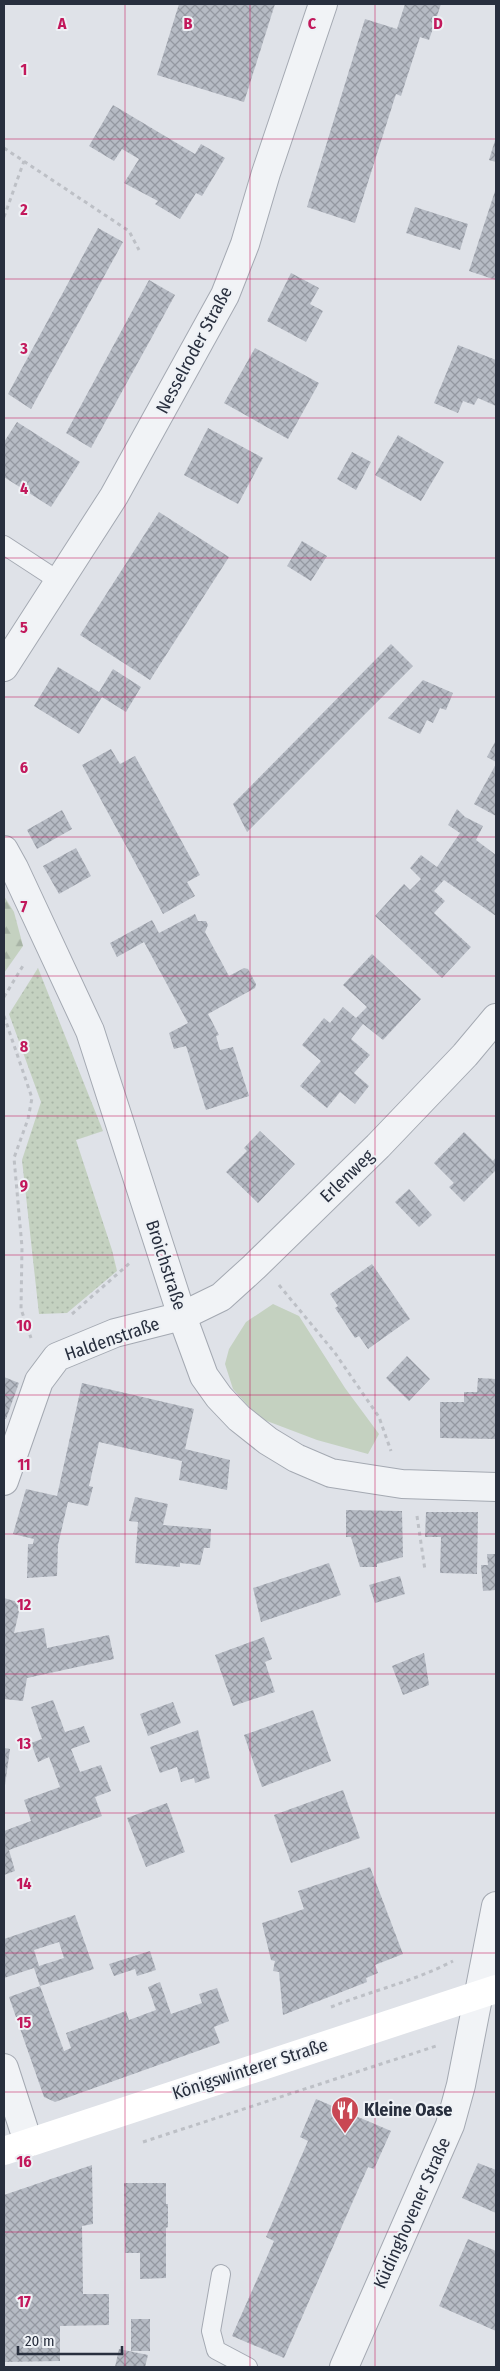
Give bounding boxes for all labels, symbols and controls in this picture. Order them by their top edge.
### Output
text: A [57,14,67,33]
text: B [184,14,193,33]
text: C [308,14,317,33]
text: D [433,14,443,33]
text: 1 [21,60,27,79]
text: 2 [19,200,28,219]
street label: Nesselroder Straße [151,283,237,417]
text: 3 [19,339,28,358]
text: 4 [20,479,28,498]
text: 5 [20,618,28,637]
text: 6 [20,758,28,777]
text: 7 [21,897,28,916]
text: 8 [20,1037,29,1056]
street label: Erlenweg [315,1145,379,1207]
text: 9 [20,1176,28,1195]
street label: Broichstraße [141,1217,191,1313]
street label: Haldenstraße [62,1312,162,1365]
text: 10 [16,1316,32,1335]
text: 11 [17,1455,31,1474]
text: 12 [17,1595,32,1614]
text: 13 [17,1734,32,1753]
text: 14 [17,1874,32,1893]
text: 15 [17,2013,31,2032]
street label: Königswinterer Straße [170,2033,331,2104]
restaurant icon: Kleine Oase [330,2095,360,2134]
place label: Kleine Oase [364,2099,452,2121]
street label: Küdinghovener Straße [369,2134,455,2292]
text: 16 [16,2152,32,2171]
text: 17 [17,2292,31,2311]
scale bar [18,2324,121,2356]
text: 20 m [25,2332,55,2350]

